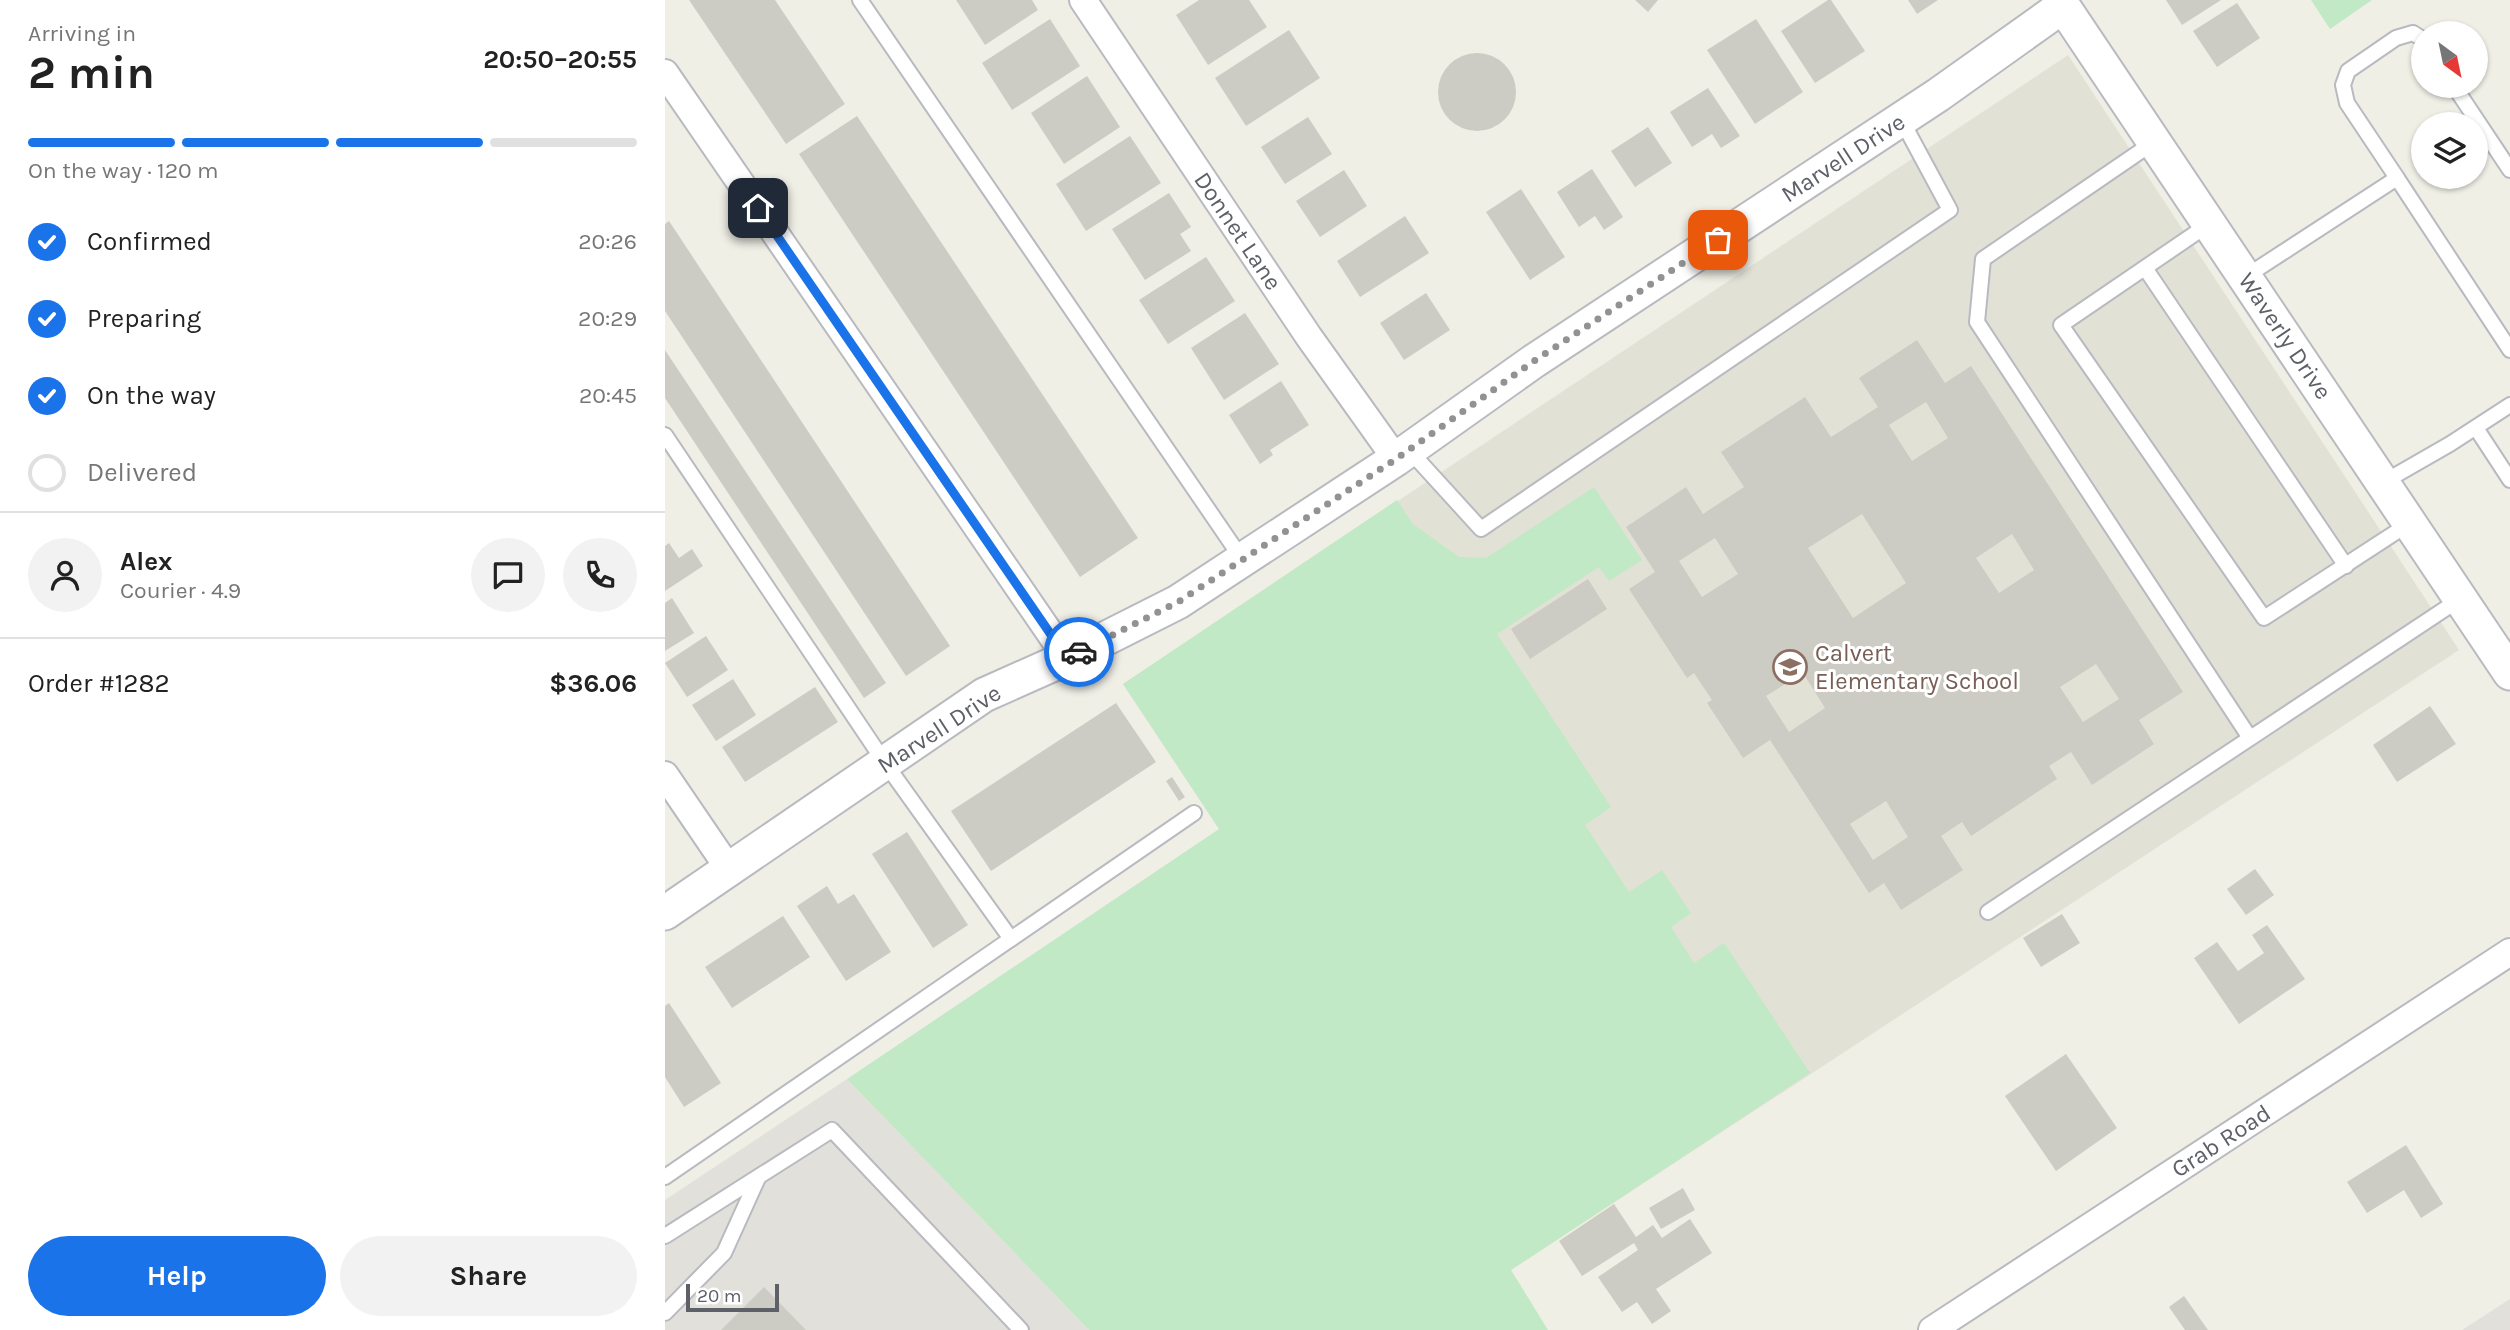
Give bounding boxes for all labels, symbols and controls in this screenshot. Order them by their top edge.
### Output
text: Arriving in [28,20,136,47]
north arrow [2411,21,2489,98]
map controls [2411,21,2488,189]
text: 20:50–20:55 [483,44,637,75]
text: 2 min [28,46,155,100]
street label: Marvell Drive [1776,108,1910,208]
button: layers [2411,112,2488,189]
text: On the way · 120 m [28,157,219,184]
street label: Donnet Lane [1188,167,1288,295]
pin [728,178,788,238]
icon: home [739,189,777,227]
pin [1688,210,1748,270]
icon: bag [1699,221,1737,259]
icon: check [28,223,66,261]
text: Confirmed [87,226,212,257]
text: 20:26 [578,228,637,255]
street label: Waverly Drive [2232,267,2338,405]
icon: check [28,300,66,338]
text: Preparing [87,303,201,334]
text: 20:29 [578,305,637,332]
icon: check [28,377,66,415]
text: On the way [87,380,216,411]
text: 20:45 [579,382,637,409]
text: Delivered [87,457,197,488]
button: person [28,538,102,612]
button: chat [471,538,545,612]
button: phone [563,538,637,612]
text: Alex [120,546,172,577]
text: Courier · 4.9 [120,577,241,604]
courier [1044,617,1114,687]
icon: car [1060,633,1098,671]
place label: Calvert Elementary School [1815,639,2019,695]
school or university icon: Calvert Elementary School [1771,648,1809,686]
text: Order #1282 [28,668,169,699]
text: $36.06 [549,668,637,699]
street label: Marvell Drive [872,679,1006,779]
street label: Grab Road [2166,1099,2276,1183]
button: Help [28,1236,326,1316]
button: Share [340,1236,637,1316]
scale bar [686,1281,779,1313]
text: 20 m [697,1285,742,1307]

